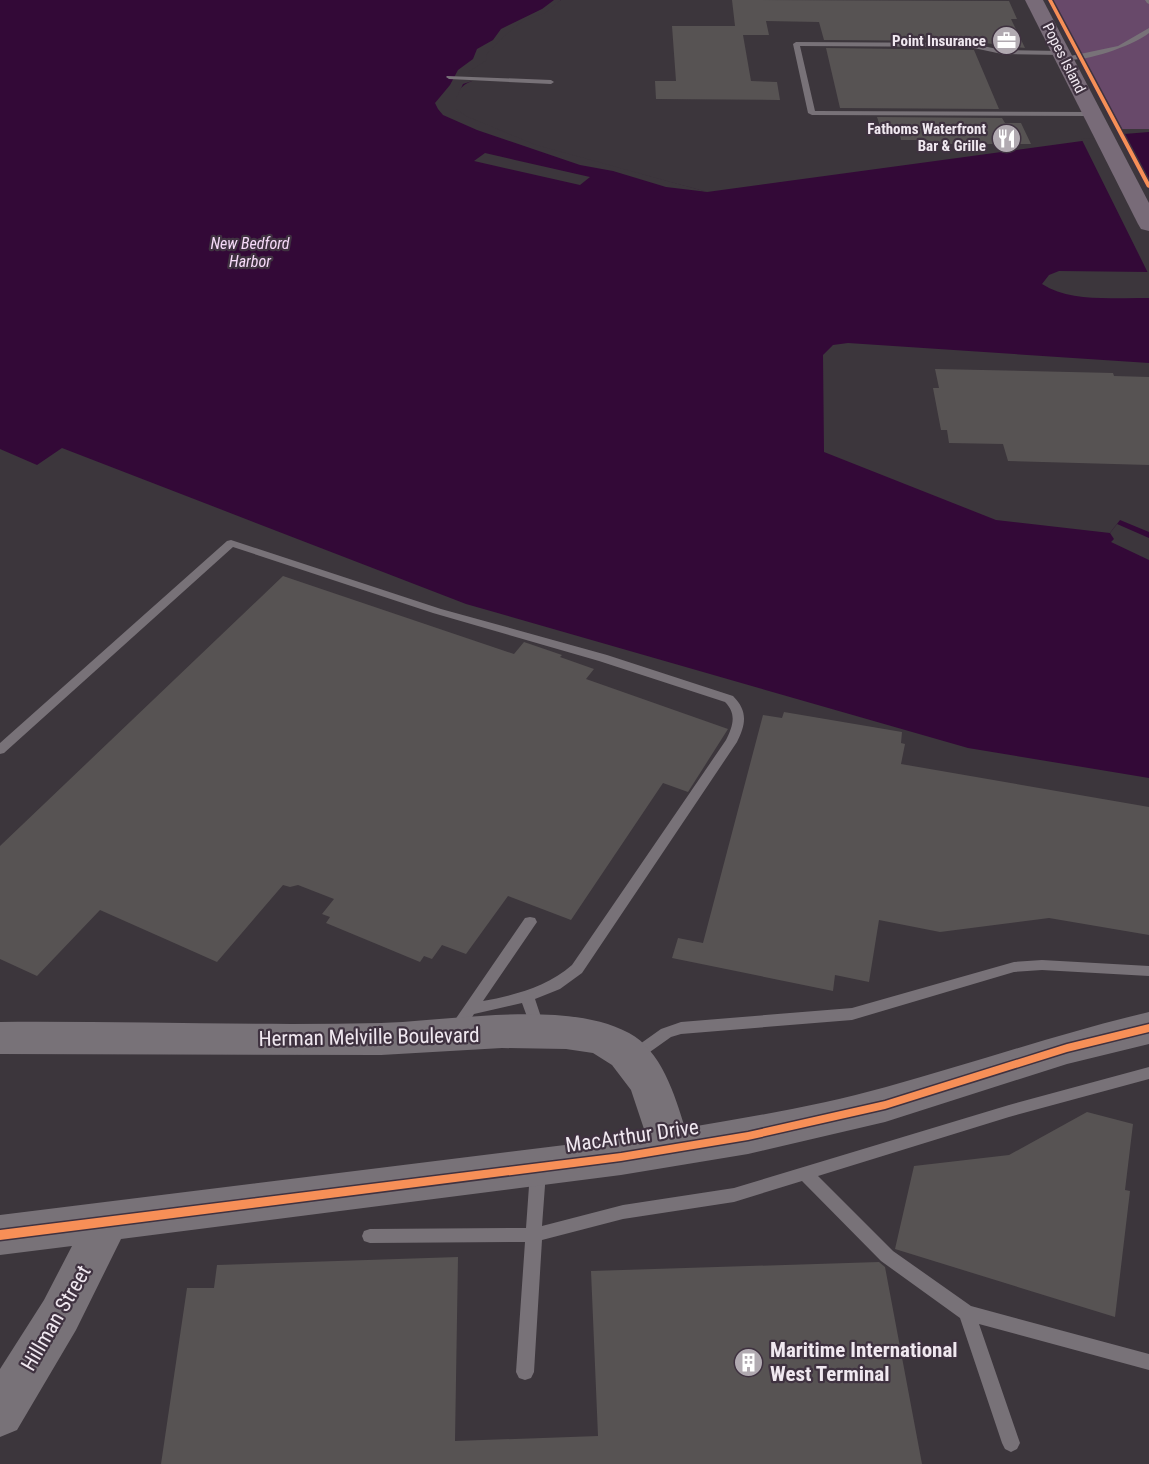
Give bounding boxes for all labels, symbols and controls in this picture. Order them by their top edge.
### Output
street label: Popes Island [1039,20,1089,96]
office icon: Point Insurance [991,25,1023,57]
place label: Point Insurance [892,32,986,50]
place label: Fathoms Waterfront Bar & Grille [867,120,986,155]
restaurant icon: Fathoms Waterfront Bar & Grille [991,122,1023,154]
water label: New Bedford Harbor [210,234,290,271]
street label: Herman Melville Boulevard [258,1023,480,1051]
street label: MacArthur Drive [564,1115,700,1157]
street label: Hillman Street [16,1261,96,1375]
place label: Maritime International West Terminal [770,1338,958,1386]
building icon: Maritime International West Terminal [733,1346,765,1378]

